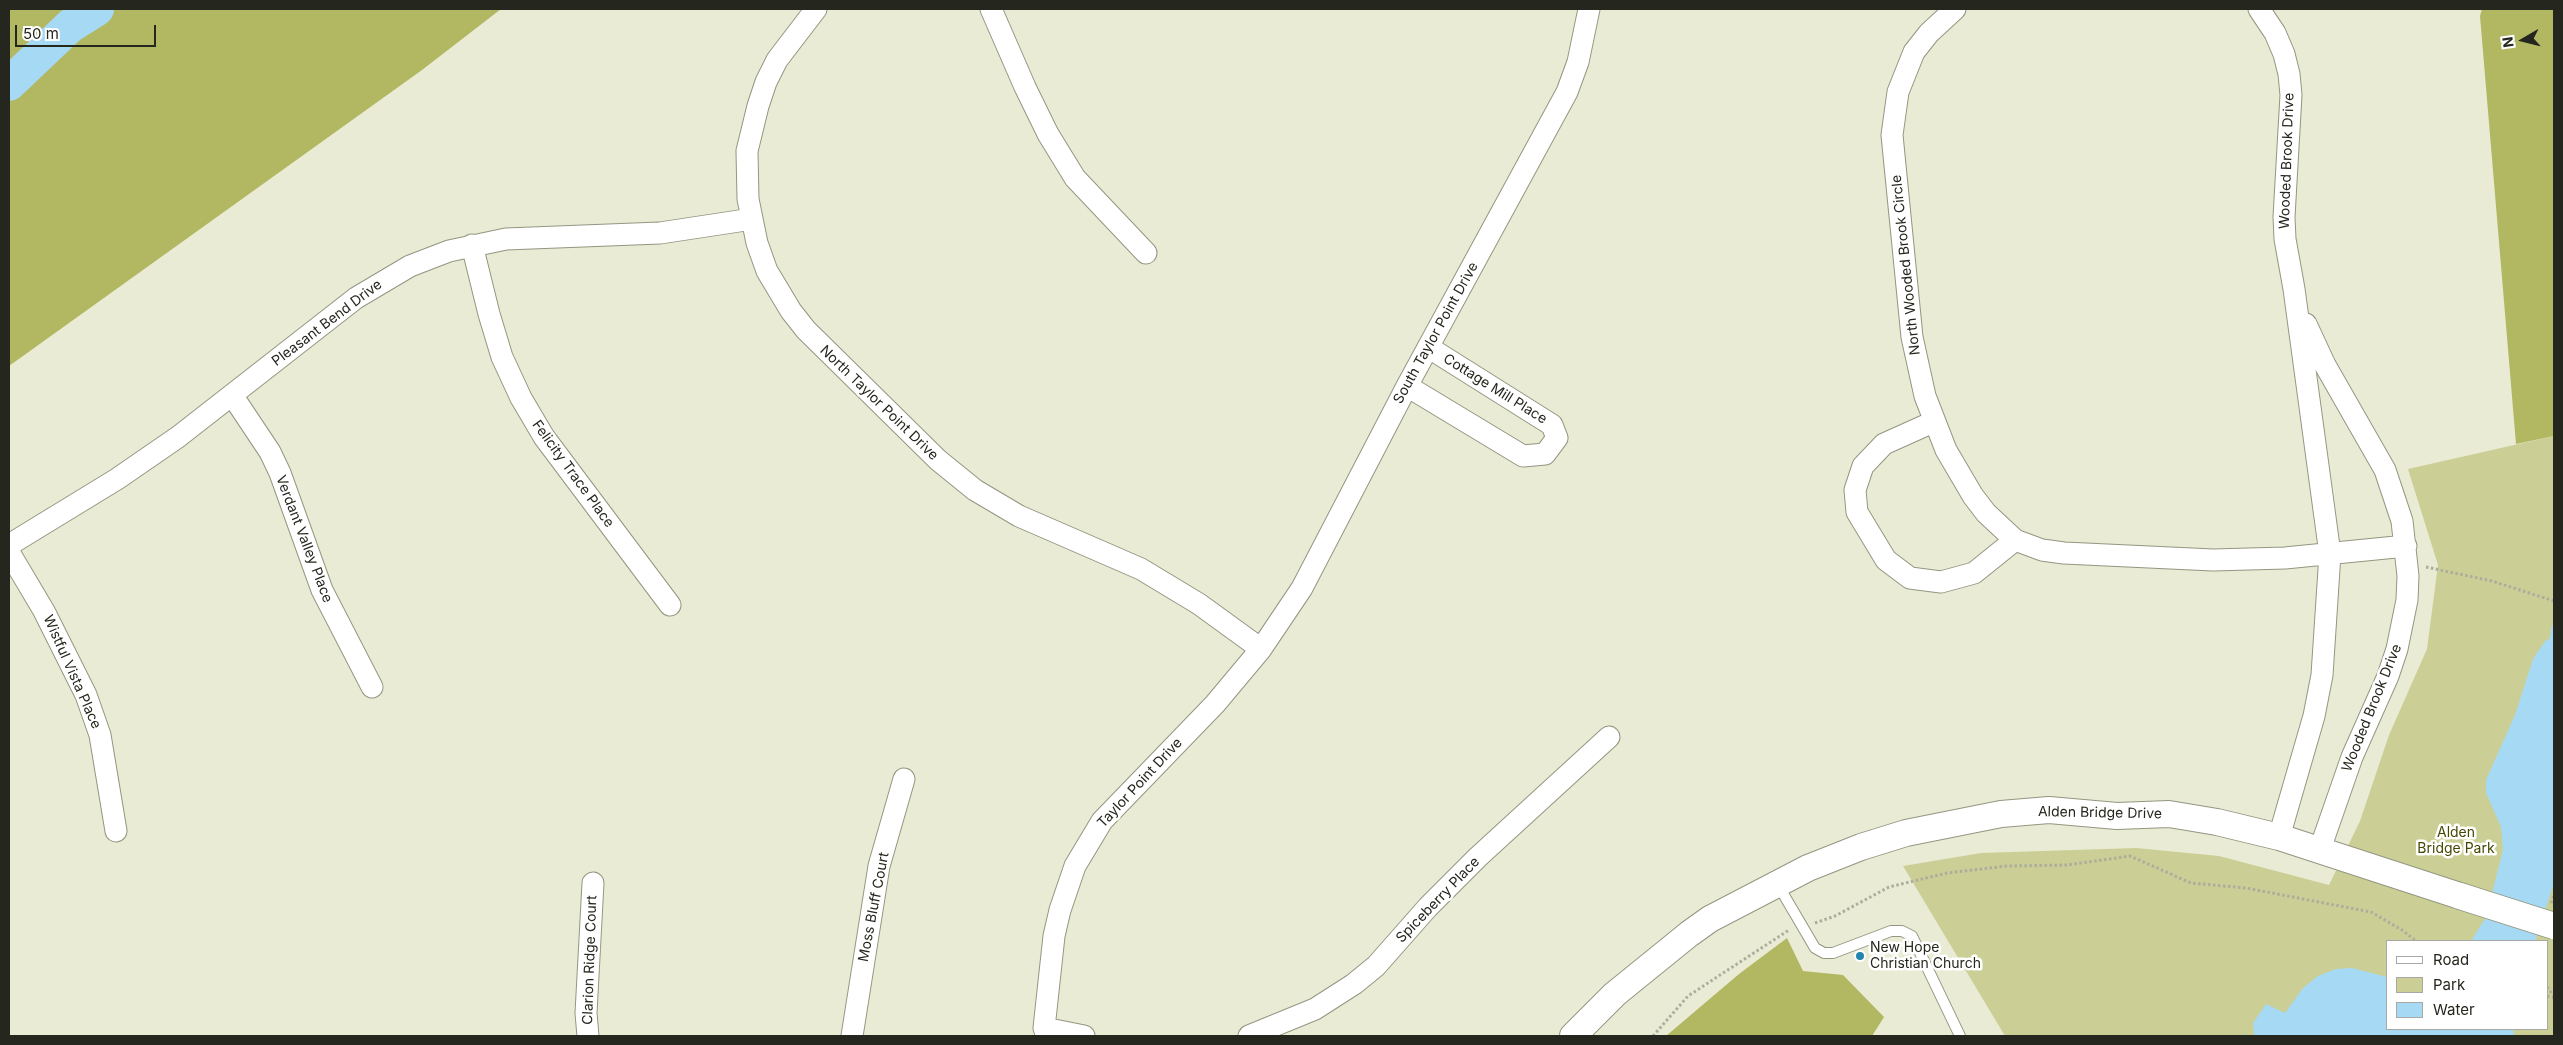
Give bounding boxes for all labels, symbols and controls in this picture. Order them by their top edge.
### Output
scale bar [18,15,159,47]
north arrow [2498,15,2548,65]
text: 50 m [23,24,59,43]
text: N [2498,36,2517,49]
street label: Wooded Brook Drive [2276,93,2298,229]
street label: North Wooded Brook Circle [1888,174,1924,356]
street label: South Taylor Point Drive [1390,259,1482,407]
street label: Pleasant Bend Drive [269,276,385,370]
street label: North Taylor Point Drive [816,342,942,464]
street label: Cottage Mill Place [1440,350,1550,428]
street label: Felicity Trace Place [528,417,618,531]
street label: Verdant Valley Place [272,473,336,605]
street label: Wistful Vista Place [39,612,105,732]
street label: Wooded Brook Drive [2339,642,2405,774]
street label: Taylor Point Drive [1094,735,1186,831]
street label: Alden Bridge Drive [2038,804,2162,822]
park label: Alden Bridge Park [2417,825,2495,858]
street label: Moss Bluff Court [855,851,893,963]
street label: Spiceberry Place [1393,854,1483,946]
street label: Clarion Ridge Court [579,895,601,1025]
place label: New Hope Christian Church [1870,940,1981,972]
legend [2386,940,2548,1030]
marker: New Hope Christian Church [1854,950,1866,962]
text: Road [2433,950,2469,969]
text: Park [2433,975,2465,994]
text: Water [2433,1000,2475,1019]

